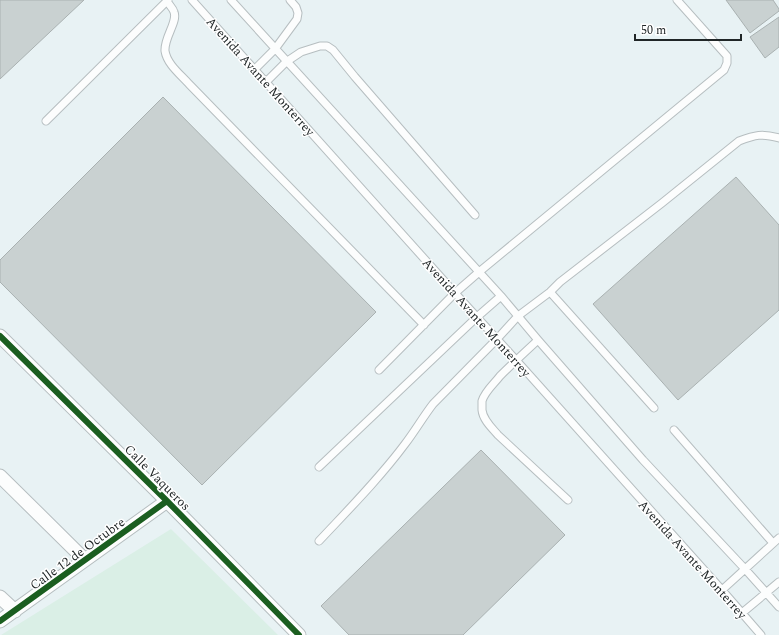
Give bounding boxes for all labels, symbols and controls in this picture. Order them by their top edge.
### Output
street label: Avenida Avante Monterrey [201,13,320,141]
scale bar [635,16,741,42]
text: 50 m [641,21,666,40]
street label: Avenida Avante Monterrey [417,254,536,382]
street label: Calle Vaqueros [120,440,195,515]
street label: Avenida Avante Monterrey [633,496,752,624]
street label: Calle 12 de Octubre [26,512,129,595]

